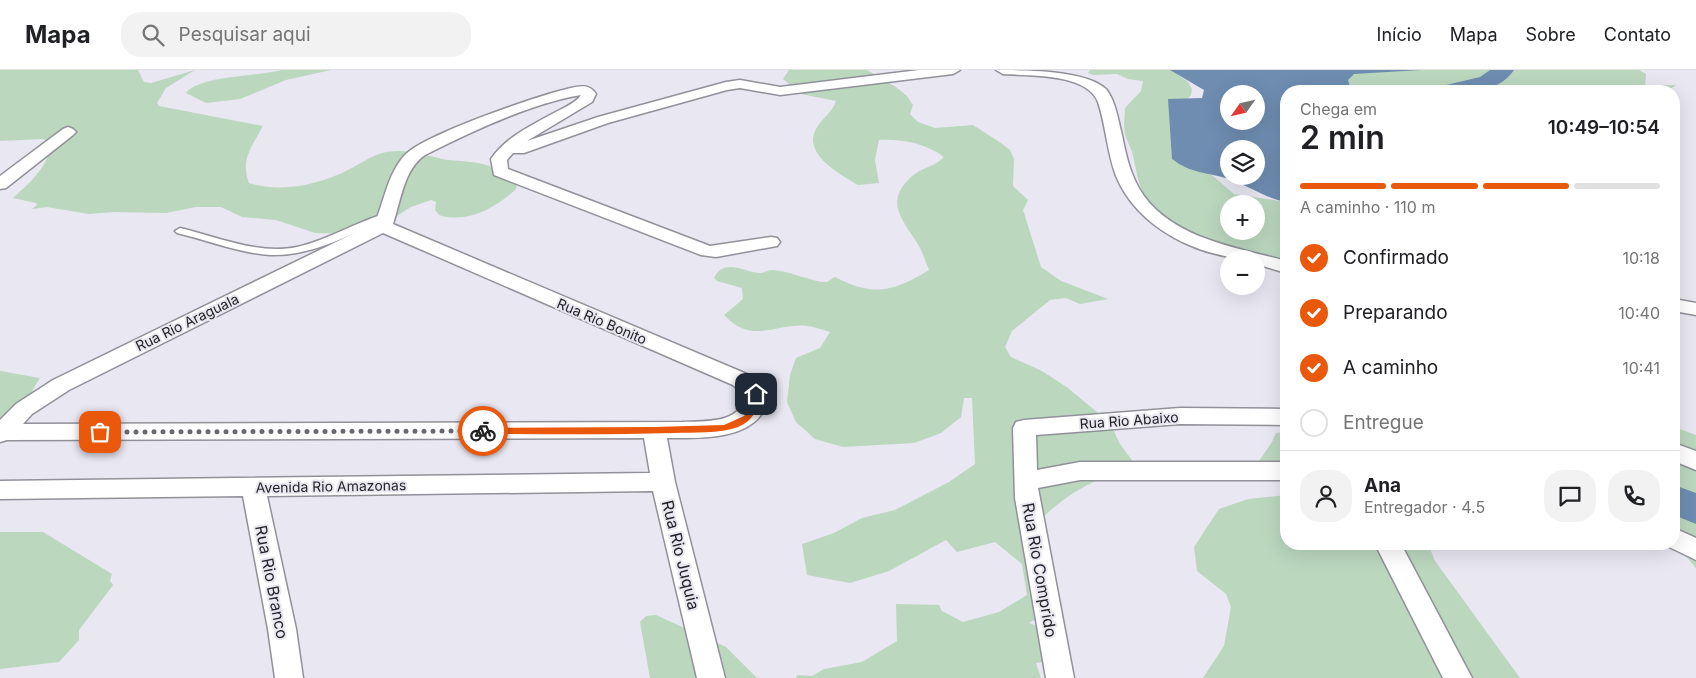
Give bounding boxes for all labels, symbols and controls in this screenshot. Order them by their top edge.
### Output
search box [121,12,471,57]
text: Mapa [25,20,91,49]
icon: search [139,21,167,49]
text: Pesquisar aqui [179,23,311,46]
text: Início [1377,24,1422,45]
text: Mapa [1450,24,1497,45]
text: Sobre [1525,24,1576,45]
text: Contato [1604,24,1671,45]
north arrow [1220,85,1265,130]
map controls [1220,85,1265,295]
text: Chega em [1300,99,1377,119]
text: 10:49–10:54 [1548,116,1660,139]
text: 2 min [1300,118,1385,157]
button: layers [1220,140,1265,185]
button: + [1220,195,1265,240]
text: A caminho · 110 m [1300,197,1435,217]
icon: check [1300,244,1328,272]
text: Confirmado [1343,246,1449,269]
text: 10:18 [1622,248,1660,268]
button: − [1220,250,1265,295]
street label: Rua Rio Araguala [133,290,241,354]
street label: Rua Rio Bonito [555,294,649,348]
icon: check [1300,299,1328,327]
text: Preparando [1343,301,1448,324]
text: 10:40 [1618,303,1660,323]
icon: check [1300,354,1328,382]
text: A caminho [1343,356,1438,379]
text: 10:41 [1622,358,1660,378]
pin [735,373,777,415]
icon: home [742,380,770,408]
courier [458,406,508,456]
street label: Rua Rio Abaixo [1079,408,1179,432]
pin [79,411,121,453]
text: Entregue [1343,411,1424,434]
icon: bike [469,417,497,445]
icon: bag [86,418,114,446]
button: person [1300,470,1352,522]
button: chat [1544,470,1596,522]
button: phone [1608,470,1660,522]
text: Ana [1364,474,1401,497]
street label: Avenida Rio Amazonas [256,476,406,496]
text: Entregador · 4.5 [1364,497,1485,517]
street label: Rua Rio Juquia [658,498,704,612]
street label: Rua Rio Comprido [1018,501,1062,639]
street label: Rua Rio Branco [251,524,293,640]

